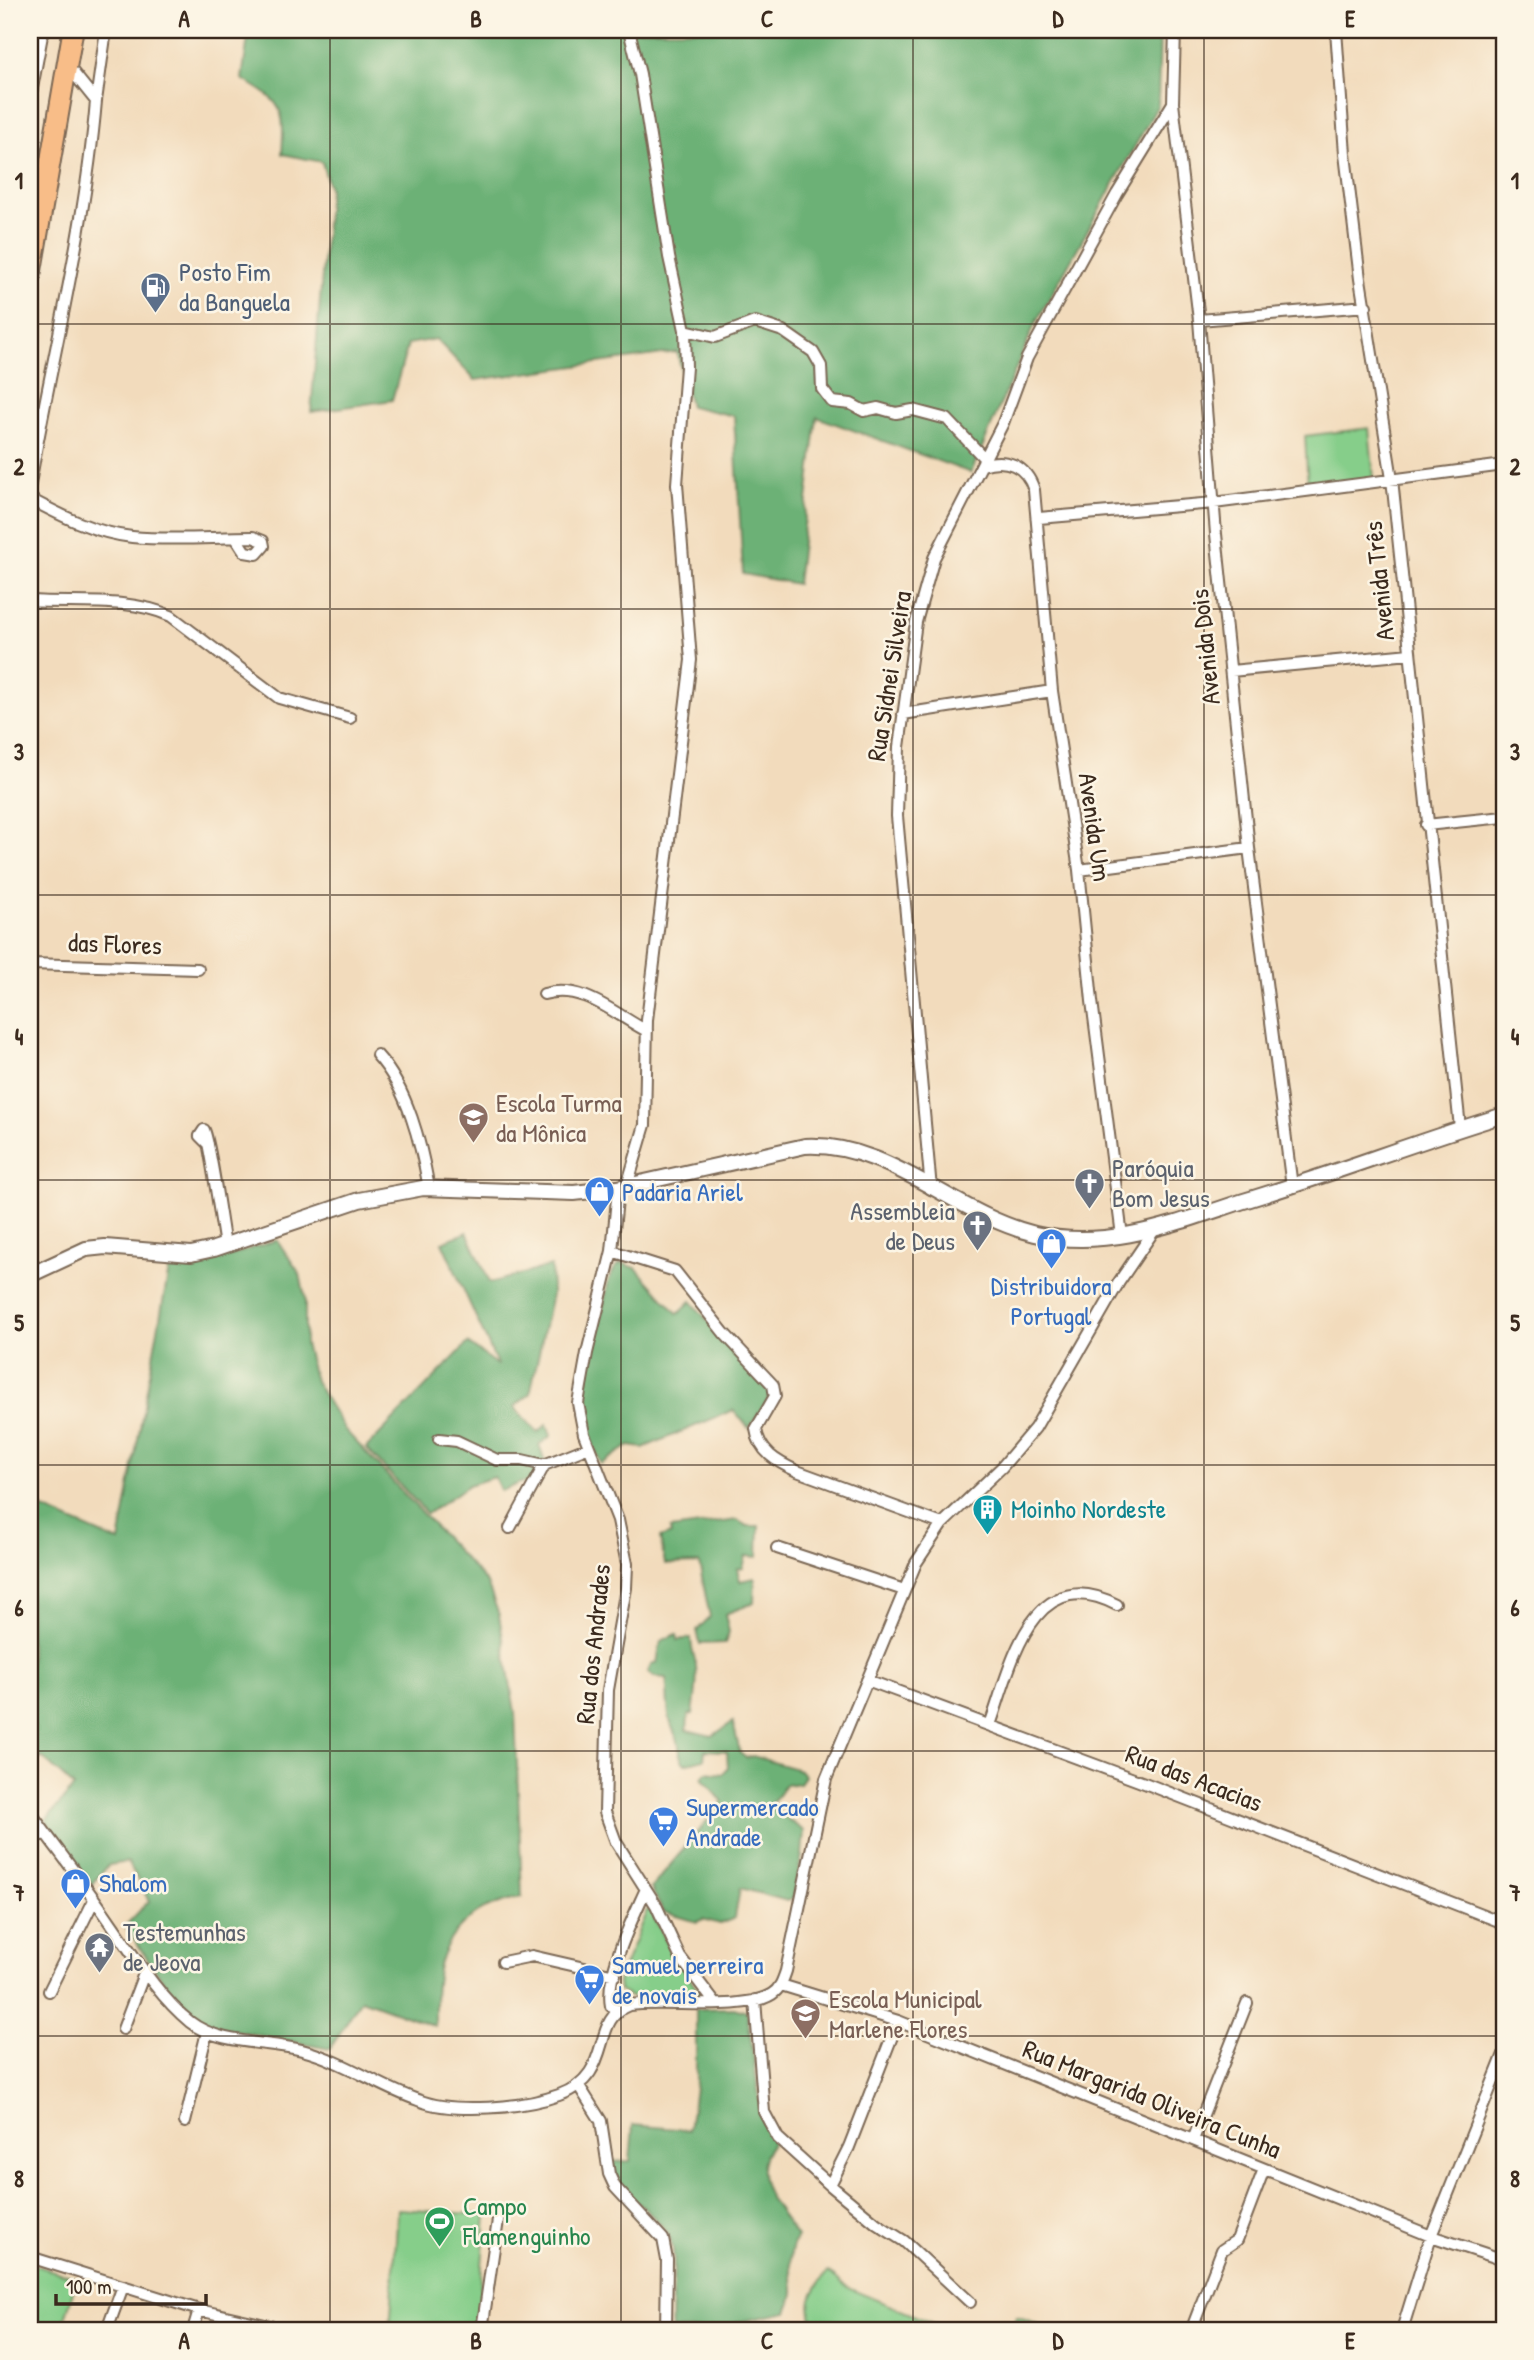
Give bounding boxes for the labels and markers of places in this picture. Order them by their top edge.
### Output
place label: Posto Fim da Banguela [179,254,290,319]
fuel station icon: Posto Fim da Banguela [139,270,173,314]
place label: Escola Turma da Mônica [496,1085,622,1150]
school or university icon: Escola Turma da Mônica [456,1101,490,1145]
place label: Paróquia Bom Jesus [1112,1150,1210,1215]
church icon: Paróquia Bom Jesus [1072,1166,1106,1210]
place label: Padaria Ariel [622,1174,743,1209]
shop icon: Padaria Ariel [582,1175,616,1219]
place label: Assembleia de Deus [850,1193,955,1258]
church icon: Assembleia de Deus [961,1209,995,1253]
shop icon: Distribuidora Portugal [1034,1226,1068,1270]
place label: Distribuidora Portugal [991,1268,1111,1333]
place label: Moinho Nordeste [1011,1491,1166,1526]
building icon: Moinho Nordeste [971,1492,1005,1536]
place label: Supermercado Andrade [686,1789,819,1854]
supermarket icon: Supermercado Andrade [646,1805,680,1849]
place label: Shalom [99,1865,167,1900]
shop icon: Shalom [59,1866,93,1910]
place label: Testemunhas de Jeova [123,1914,246,1979]
temple icon: Testemunhas de Jeova [83,1930,117,1974]
place label: Samuel perreira de novais [612,1947,763,2012]
supermarket icon: Samuel perreira de novais [572,1963,606,2007]
place label: Escola Municipal Marlene Flores [829,1981,982,2046]
school or university icon: Escola Municipal Marlene Flores [789,1997,823,2041]
place label: Campo Flamenguinho [462,2188,591,2253]
sports icon: Campo Flamenguinho [423,2204,457,2248]

